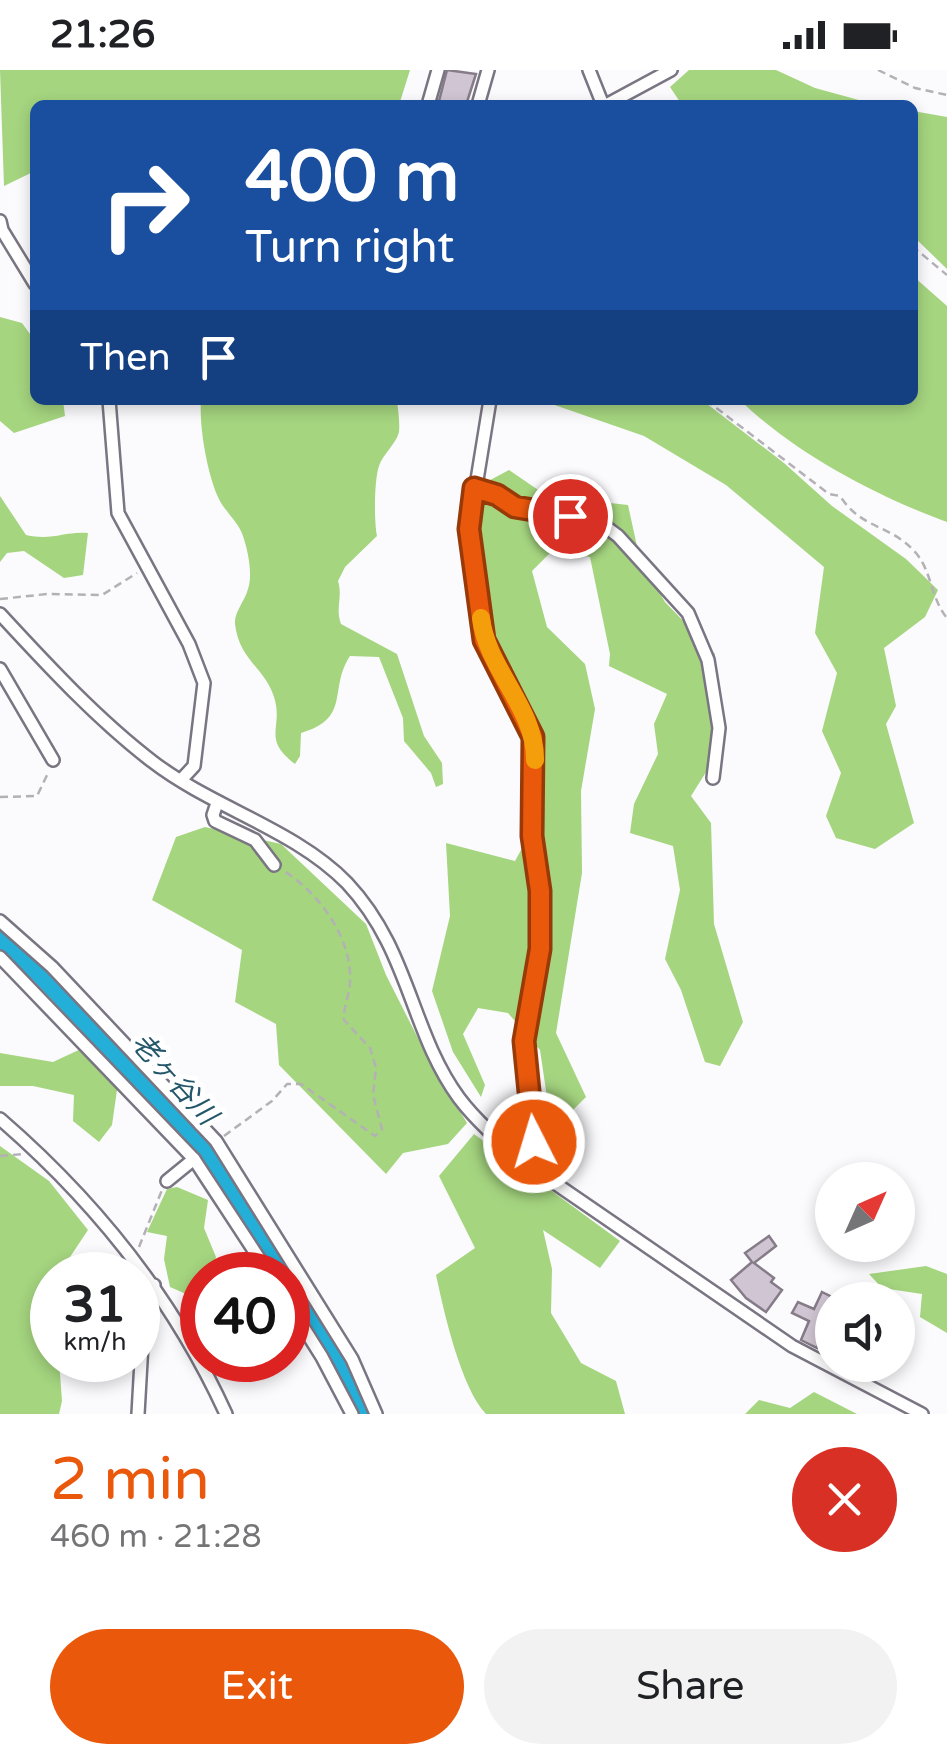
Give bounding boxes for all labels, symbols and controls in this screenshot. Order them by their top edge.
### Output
text: 21:26 [50,12,155,58]
text: 400 m [245,136,459,220]
icon: right [80,140,210,270]
text: Turn right [245,221,454,275]
icon: arrive [191,330,246,385]
text: Then [80,335,171,381]
pin [528,474,613,559]
icon: arrive [543,489,598,544]
water label: 老ヶ谷川 [124,1026,226,1134]
position arrow [482,1090,586,1194]
north arrow [815,1162,915,1262]
map controls [815,1162,915,1382]
speed limit sign: 40 [180,1252,310,1382]
text: 31 [64,1275,126,1335]
button: sound [815,1282,915,1382]
text: km/h [64,1327,126,1357]
text: 2 min [50,1444,210,1516]
button: close [792,1447,897,1552]
text: 460 m · 21:28 [50,1518,262,1556]
button: Exit [50,1629,464,1744]
button: Share [484,1629,897,1744]

